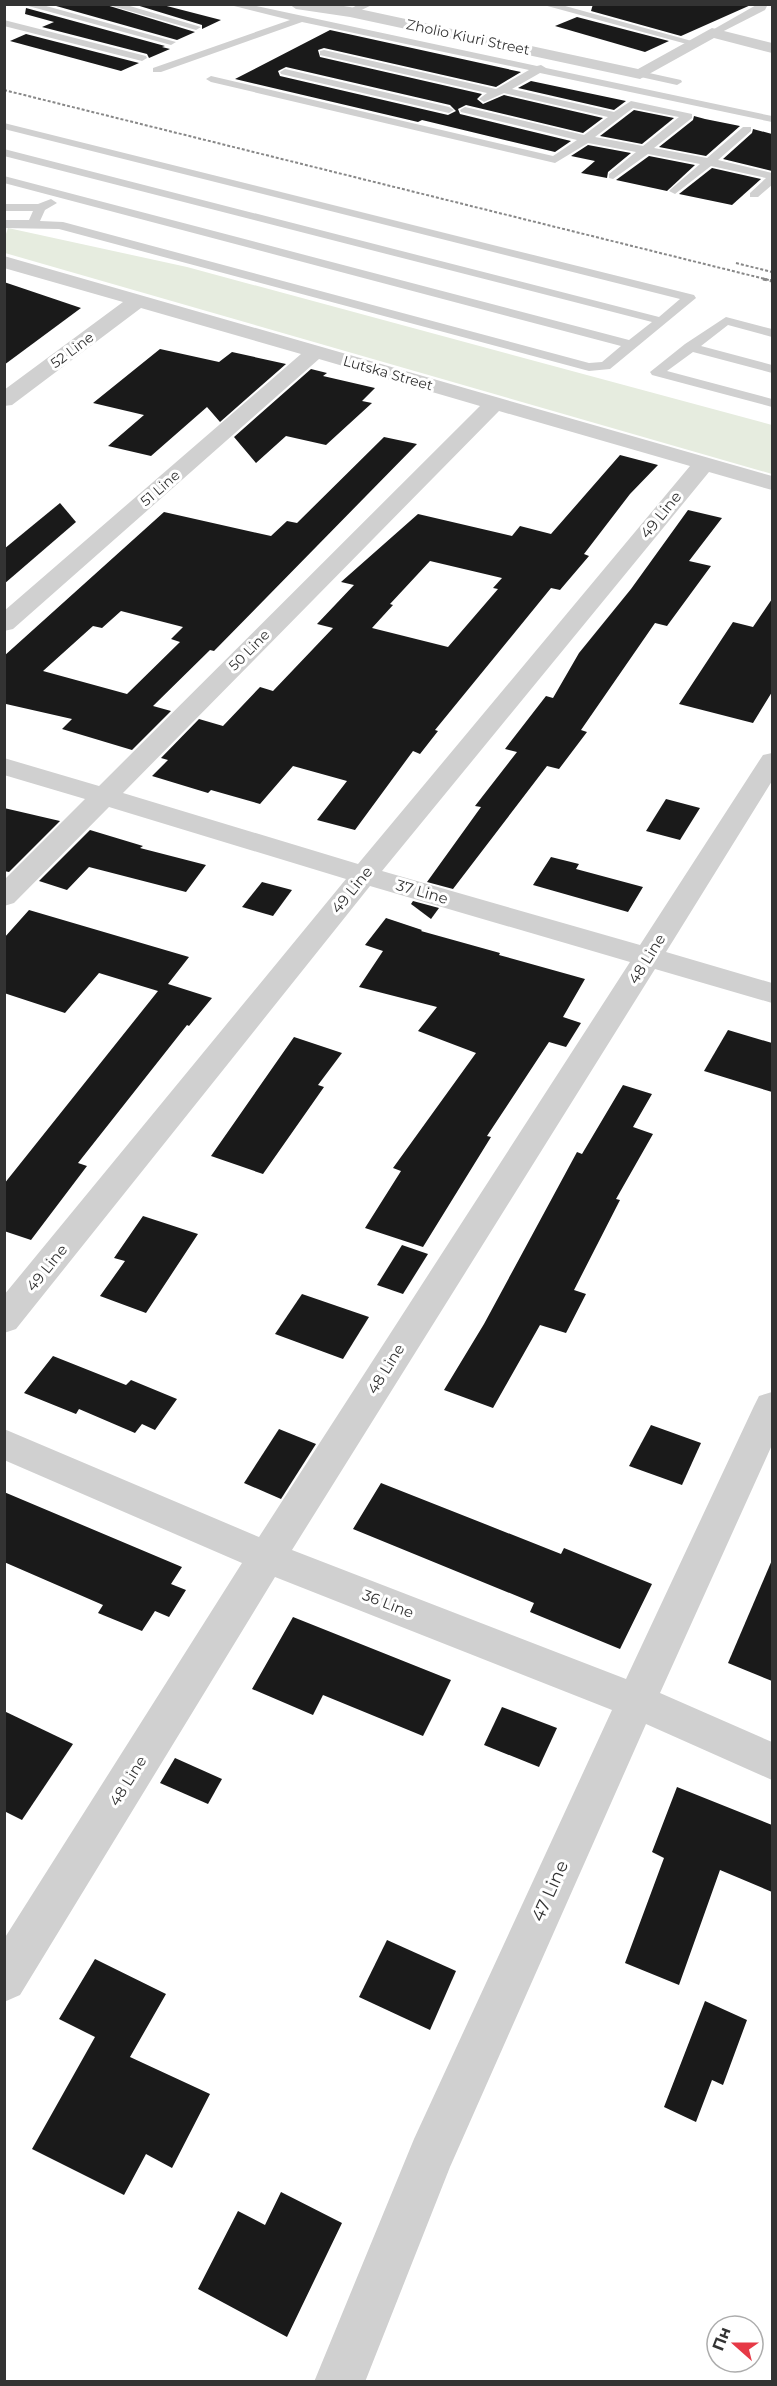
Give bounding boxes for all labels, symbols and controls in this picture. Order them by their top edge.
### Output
street label: Zholio Kiuri Street [405,15,532,59]
street label: 52 Line [47,328,97,372]
street label: Lutska Street [341,352,435,394]
street label: 51 Line [137,466,183,510]
street label: 49 Line [636,487,685,542]
street label: 50 Line [225,626,273,674]
street label: 49 Line [327,862,376,917]
street label: 37 Line [394,875,450,908]
street label: 48 Line [624,930,669,987]
street label: 49 Line [22,1240,71,1295]
street label: 48 Line [363,1340,408,1397]
street label: 36 Line [360,1585,417,1622]
street label: 48 Line [105,1752,150,1809]
street label: 47 Line [527,1857,573,1925]
north arrow [705,2314,765,2374]
text: Пн [708,2324,735,2353]

